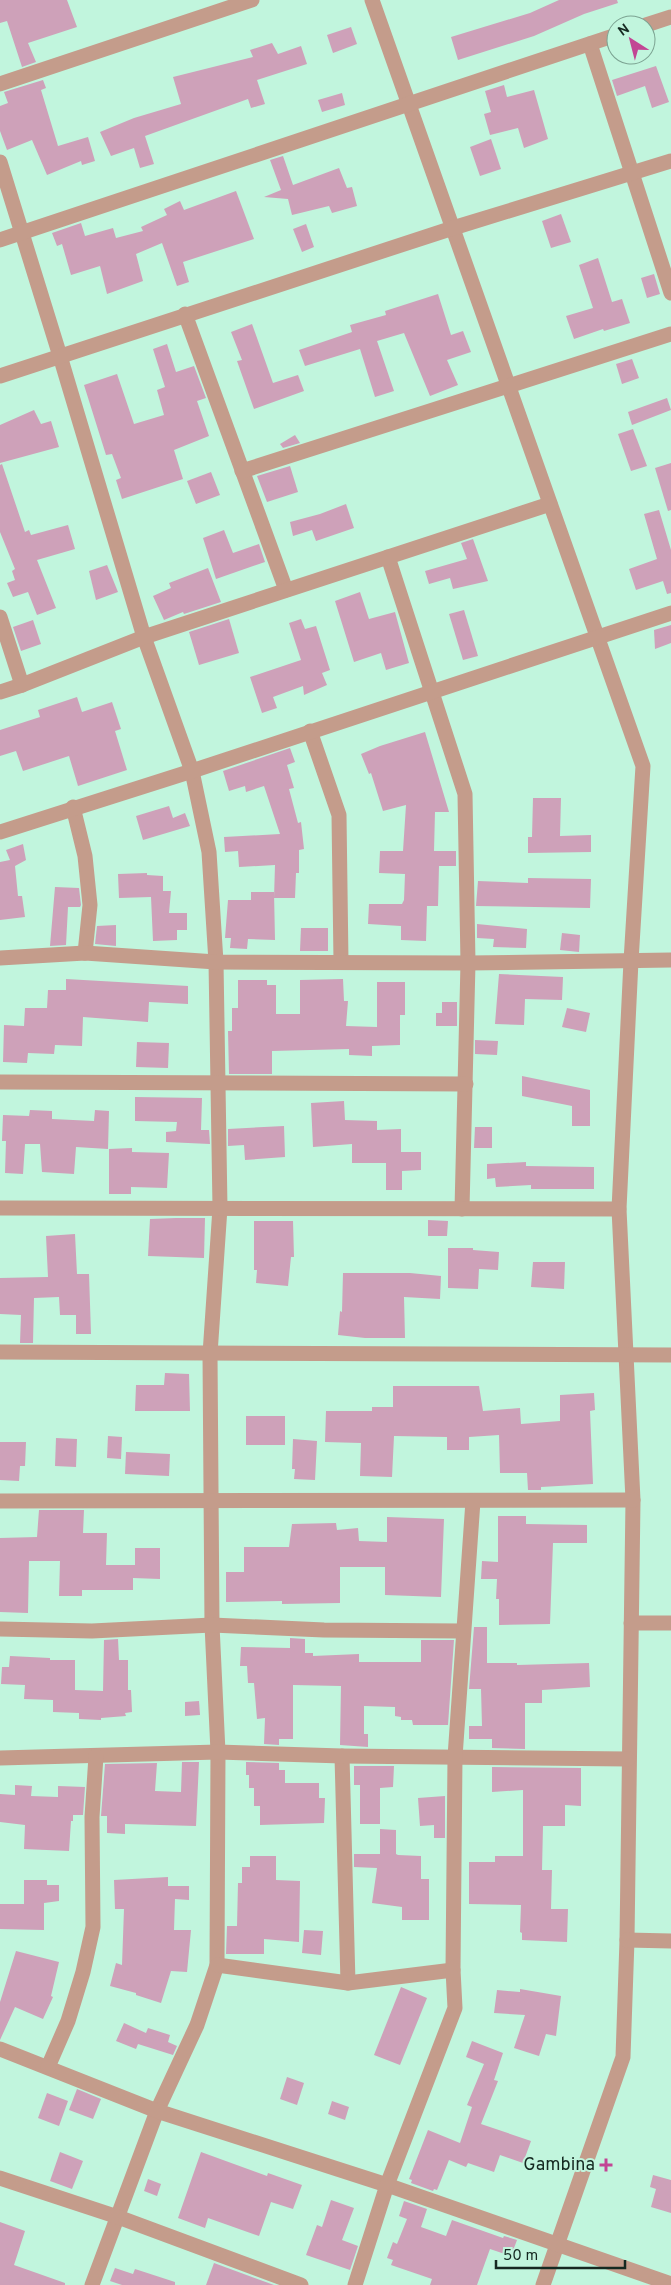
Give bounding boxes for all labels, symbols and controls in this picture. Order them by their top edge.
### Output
north arrow [606,15,656,65]
text: N [615,21,633,41]
place label: Gambina [523,2154,595,2177]
marker: Gambina [599,2158,613,2172]
scale bar [496,2238,625,2270]
text: 50 m [503,2247,538,2266]

